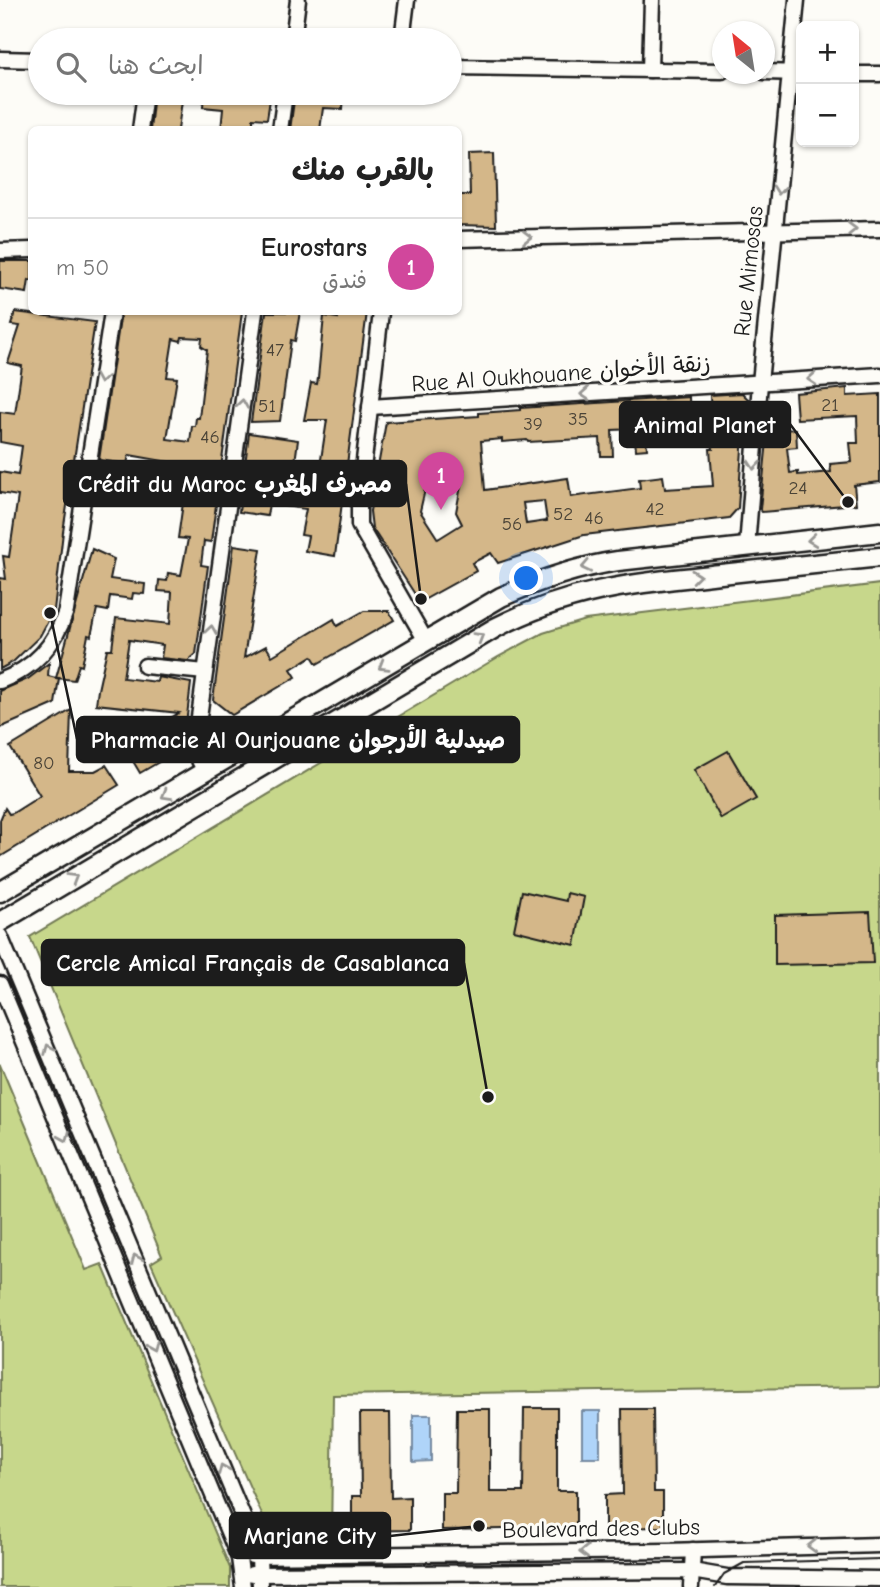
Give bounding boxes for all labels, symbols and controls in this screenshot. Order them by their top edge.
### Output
north arrow [712,21,775,84]
map controls [796,21,859,147]
button: + [796,21,859,84]
search box [28,28,462,105]
icon: search [52,48,90,86]
text: ابحث هنا [108,51,204,81]
button: − [796,84,859,147]
text: بالقرب منك [292,153,434,188]
one-way arrow [772,184,787,196]
street label: Rue Mimosas [728,204,769,338]
one-way arrow [847,222,858,237]
one-way arrow [522,229,532,245]
text: Eurostars [261,233,367,263]
text: 50 m [56,254,109,281]
text: 1 [406,254,416,281]
text: فندق [322,267,367,294]
house number: 47 [266,339,284,361]
street label: Rue Al Oukhouane زنقة الأخوان [410,347,712,397]
one-way arrow [806,372,817,387]
one-way arrow [94,373,109,385]
one-way arrow [579,386,590,401]
house number: 21 [821,394,839,416]
house number: 51 [258,395,276,417]
one-way arrow [235,398,250,410]
callout: Animal Planet [620,402,790,447]
house number: 35 [568,408,588,430]
text: Animal Planet [634,411,777,439]
house number: 39 [523,413,543,435]
house number: 46 [200,426,220,448]
pin: 1 [418,452,464,510]
one-way arrow [747,460,762,471]
callout: Crédit du Maroc مصرف المغرب [64,461,406,506]
text: Crédit du Maroc مصرف المغرب [78,470,392,498]
house number: 24 [788,477,808,499]
house number: 42 [645,498,665,520]
house number: 52 [553,503,573,525]
house number: 46 [584,507,604,529]
house number: 56 [502,513,522,535]
one-way arrow [806,532,817,547]
one-way arrow [580,558,592,573]
your location [509,561,543,595]
one-way arrow [690,569,702,584]
one-way arrow [204,624,219,635]
one-way arrow [472,633,485,646]
one-way arrow [378,658,391,671]
callout: Pharmacie Al Ourjouane صيدلية الأرجوان [77,717,519,762]
text: Pharmacie Al Ourjouane صيدلية الأرجوان [91,723,505,755]
house number: 80 [33,752,55,774]
one-way arrow [161,786,174,799]
one-way arrow [65,874,78,887]
callout: Cercle Amical Français de Casablanca [42,940,464,985]
text: Cercle Amical Français de Casablanca [56,949,450,977]
one-way arrow [43,1043,57,1055]
one-way arrow [56,1130,70,1142]
one-way arrow [130,1253,144,1266]
one-way arrow [144,1340,158,1352]
one-way arrow [218,1463,232,1475]
callout: Marjane City [230,1513,390,1558]
street label: Boulevard des Clubs [502,1513,700,1544]
text: Marjane City [244,1522,376,1550]
one-way arrow [806,1538,817,1554]
one-way arrow [579,1544,589,1560]

